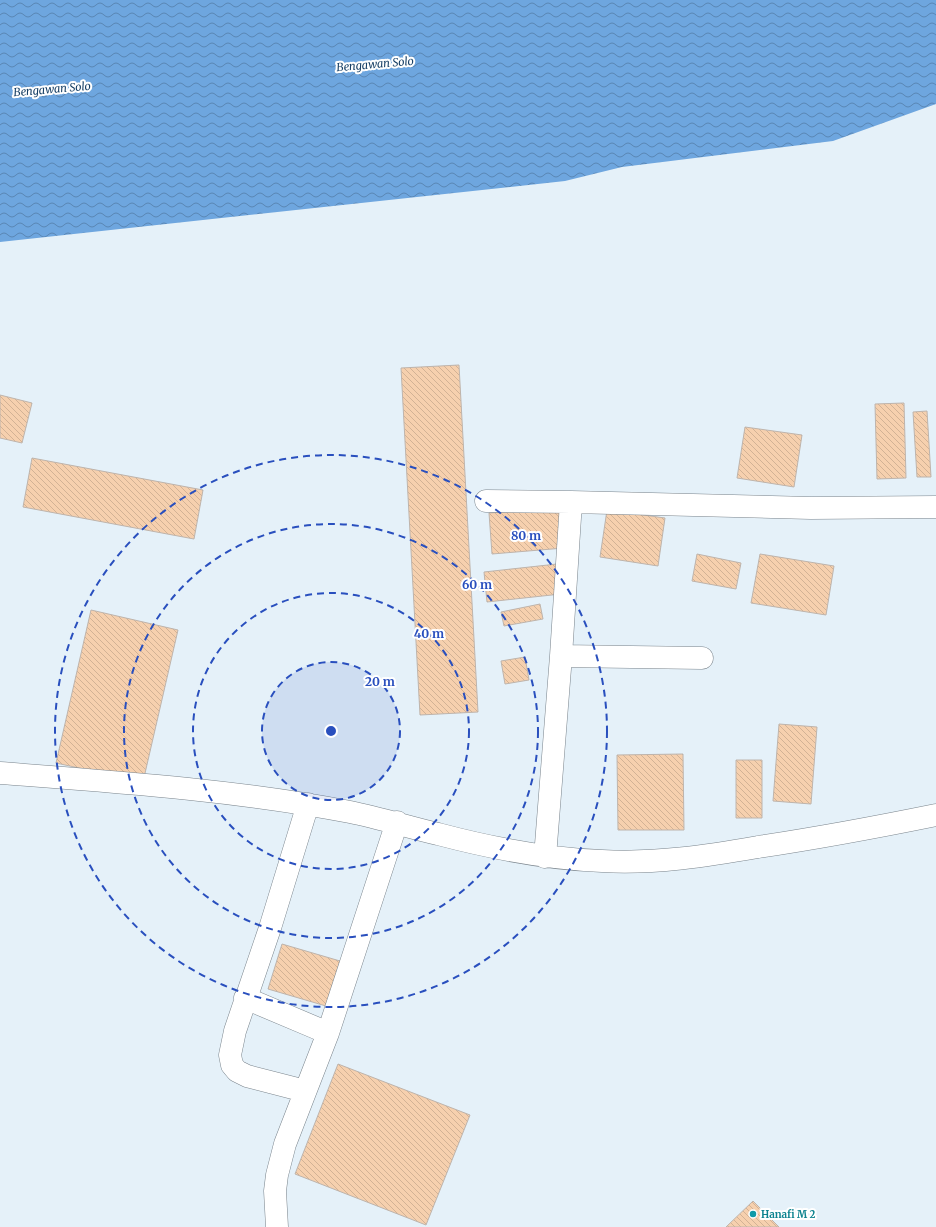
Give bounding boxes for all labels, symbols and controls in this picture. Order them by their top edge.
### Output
water label: Bengawan Solo [336,54,414,74]
water label: Bengawan Solo [13,79,91,99]
text: 80 m [511,528,541,543]
text: 60 m [462,577,492,592]
text: 40 m [414,626,444,641]
text: 20 m [365,674,395,689]
centre of rings [324,724,338,738]
place label: Hanafi M 2 [761,1208,816,1221]
marker: Hanafi M 2 [748,1209,758,1219]

